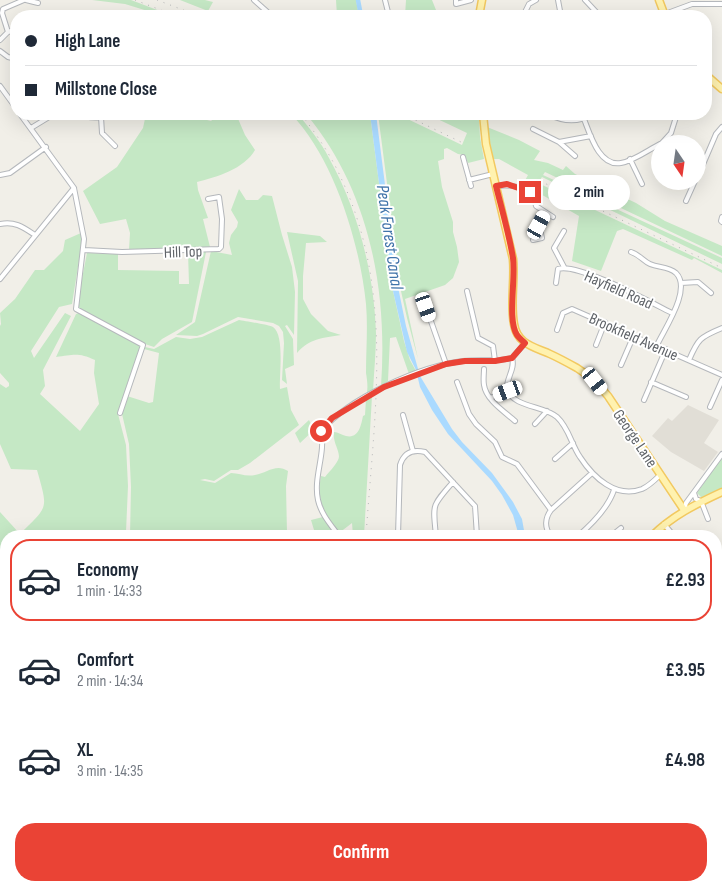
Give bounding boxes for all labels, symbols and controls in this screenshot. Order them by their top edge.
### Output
text: High Lane [55,30,120,53]
text: Millstone Close [55,78,157,101]
north arrow [651,135,706,190]
map controls [651,135,706,190]
callout: 2 min [548,174,630,210]
route end [519,181,541,203]
text: 2 min [574,183,604,202]
water label: Peak Forest Canal [372,184,407,291]
car [525,208,552,242]
street label: Hill Top [164,242,203,263]
street label: Hayfield Road [581,267,655,314]
car [414,290,437,324]
street label: Brookfield Avenue [586,309,681,365]
car [579,365,610,397]
car [491,379,524,403]
street label: George Lane [608,406,661,471]
route start [310,420,332,442]
icon: car [17,558,62,603]
text: Economy [77,559,139,582]
text: £2.93 [665,569,705,592]
text: 1 min · 14:33 [77,582,142,601]
icon: car [17,648,62,693]
text: Comfort [77,649,134,672]
text: £3.95 [665,659,705,682]
text: 2 min · 14:34 [77,672,143,691]
icon: car [17,738,62,783]
text: XL [77,739,93,762]
text: £4.98 [664,749,705,772]
text: 3 min · 14:35 [77,762,143,781]
button: Confirm [15,823,707,881]

